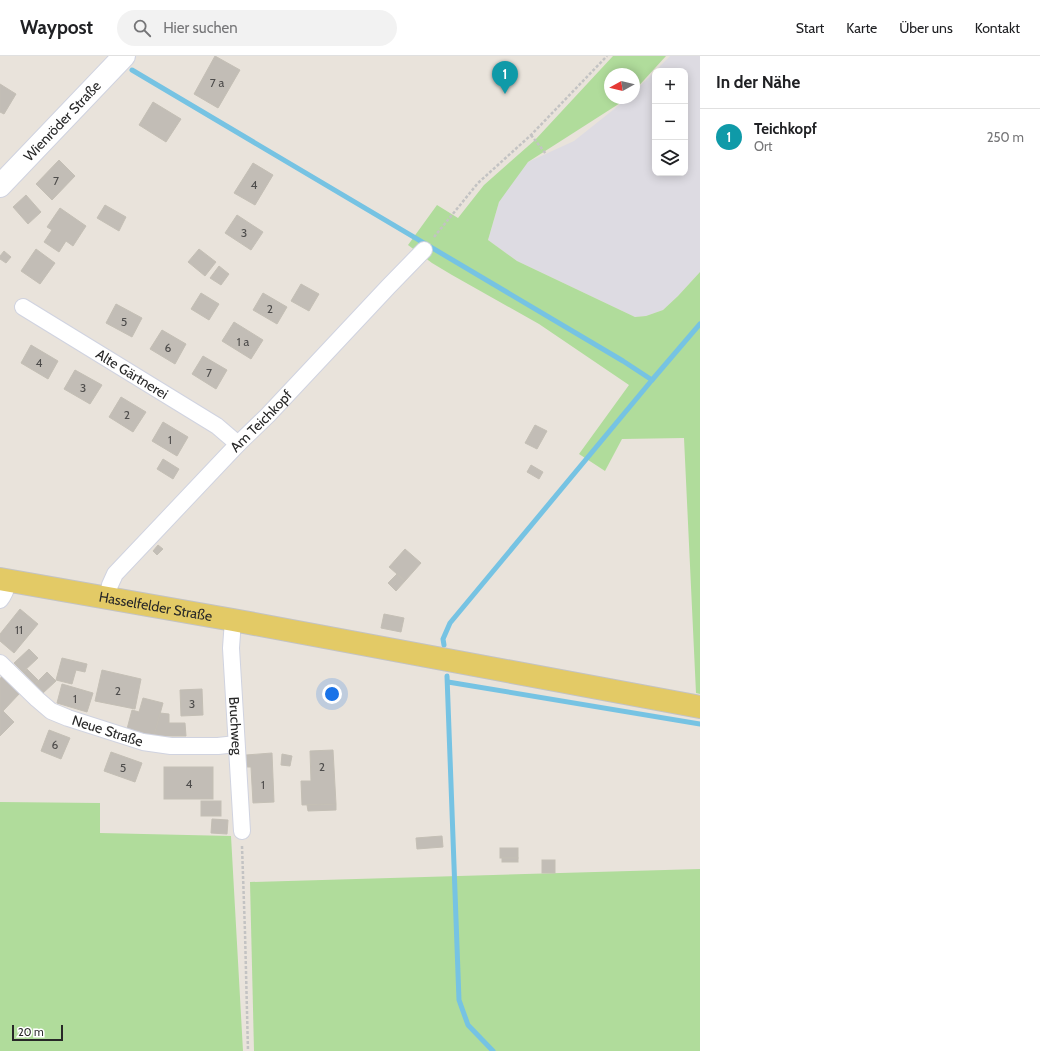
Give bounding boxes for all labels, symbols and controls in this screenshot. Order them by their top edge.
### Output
search box [117,10,397,46]
text: Waypost [20,16,93,39]
icon: search [131,17,153,39]
text: Hier suchen [163,19,238,37]
text: Start [796,19,824,37]
text: Karte [846,19,877,37]
text: Über uns [899,19,953,37]
text: Kontakt [975,19,1020,37]
pin: 1 [492,61,518,94]
north arrow [604,68,640,104]
map controls [652,68,688,176]
button: + [652,68,688,104]
text: In der Nähe [716,72,800,92]
house number: 7 a [210,75,224,90]
street label: Wienröder Straße [20,77,105,165]
button: − [652,104,688,140]
text: Teichkopf [754,120,817,138]
text: 1 [727,129,731,145]
text: 250 m [987,129,1024,145]
text: Ort [754,138,772,154]
button: layers [652,140,688,176]
house number: 7 [53,173,59,188]
house number: 4 [251,177,258,192]
house number: 3 [241,225,247,240]
house number: 2 [267,301,273,316]
house number: 5 [121,314,127,329]
house number: 1 a [237,334,249,349]
house number: 6 [165,340,172,355]
street label: Alte Gärtnerei [93,345,172,403]
house number: 4 [36,355,43,370]
house number: 7 [206,365,212,380]
house number: 3 [80,380,86,395]
street label: Am Teichkopf [226,386,296,456]
house number: 2 [124,407,130,422]
house number: 1 [168,432,172,447]
street label: Hasselfelder Straße [97,588,214,625]
house number: 11 [15,622,23,637]
house number: 2 [115,683,121,698]
your location [322,684,342,704]
house number: 1 [73,691,77,706]
house number: 3 [189,696,195,711]
street label: Bruchweg [225,696,246,756]
street label: Neue Straße [70,711,145,750]
house number: 6 [52,737,59,752]
house number: 2 [319,759,325,774]
house number: 5 [120,760,126,775]
house number: 4 [186,776,193,791]
house number: 1 [261,777,265,792]
scale bar [12,1023,63,1042]
text: 20 m [18,1025,44,1039]

